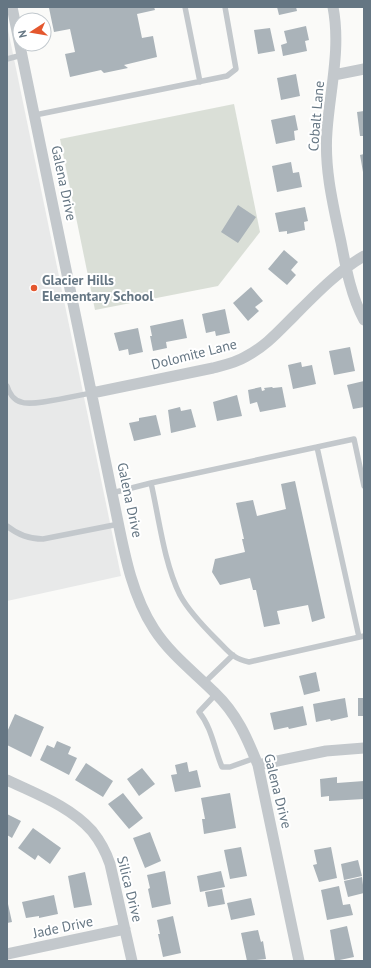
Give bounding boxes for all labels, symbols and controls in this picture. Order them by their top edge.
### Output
north arrow [12,12,52,52]
text: N [15,29,30,39]
street label: Cobalt Lane [304,80,328,152]
street label: Galena Drive [47,144,81,222]
place label: Glacier Hills Elementary School [42,271,154,305]
marker: Glacier Hills Elementary School [29,283,39,293]
street label: Dolomite Lane [149,335,239,373]
street label: Galena Drive [113,461,147,539]
street label: Galena Drive [260,752,296,830]
street label: Silica Drive [113,854,147,924]
street label: Jade Drive [30,912,95,942]

